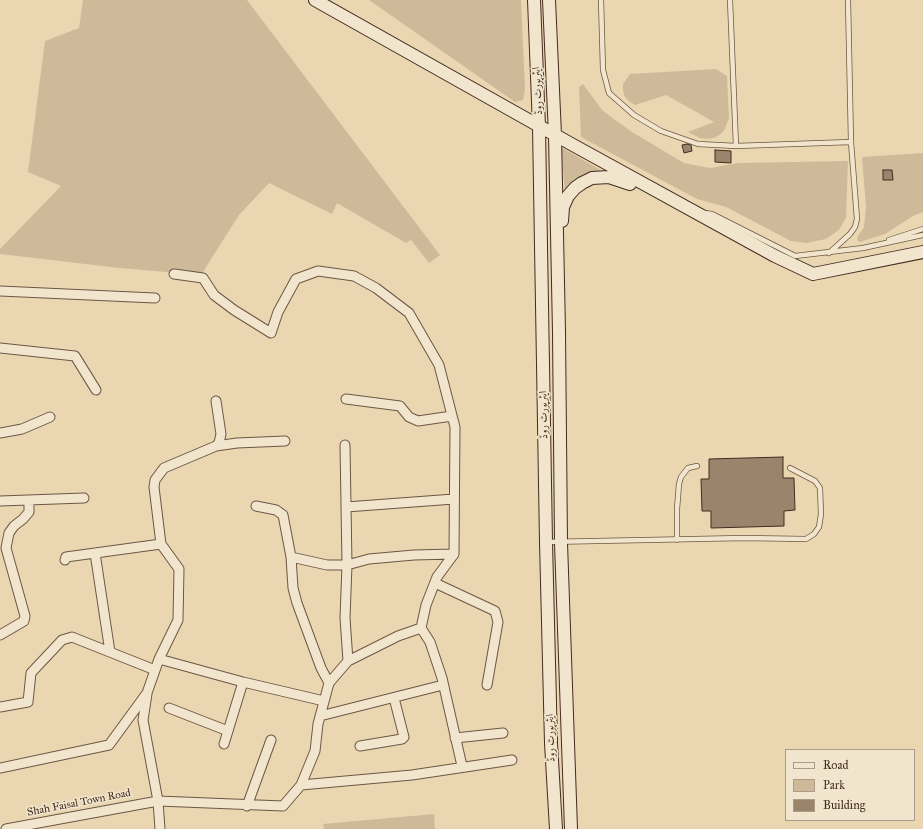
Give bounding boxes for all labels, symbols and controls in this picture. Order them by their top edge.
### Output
street label: ایئرپورٹ روڈ [530,67,546,115]
street label: ایئرپورٹ روڈ [537,391,551,439]
street label: ایئرپورٹ روڈ [544,714,558,762]
legend [785,749,915,821]
text: Road [823,758,849,772]
text: Park [823,778,845,792]
street label: Shah Faisal Town Road [26,786,132,820]
text: Building [823,798,865,812]

